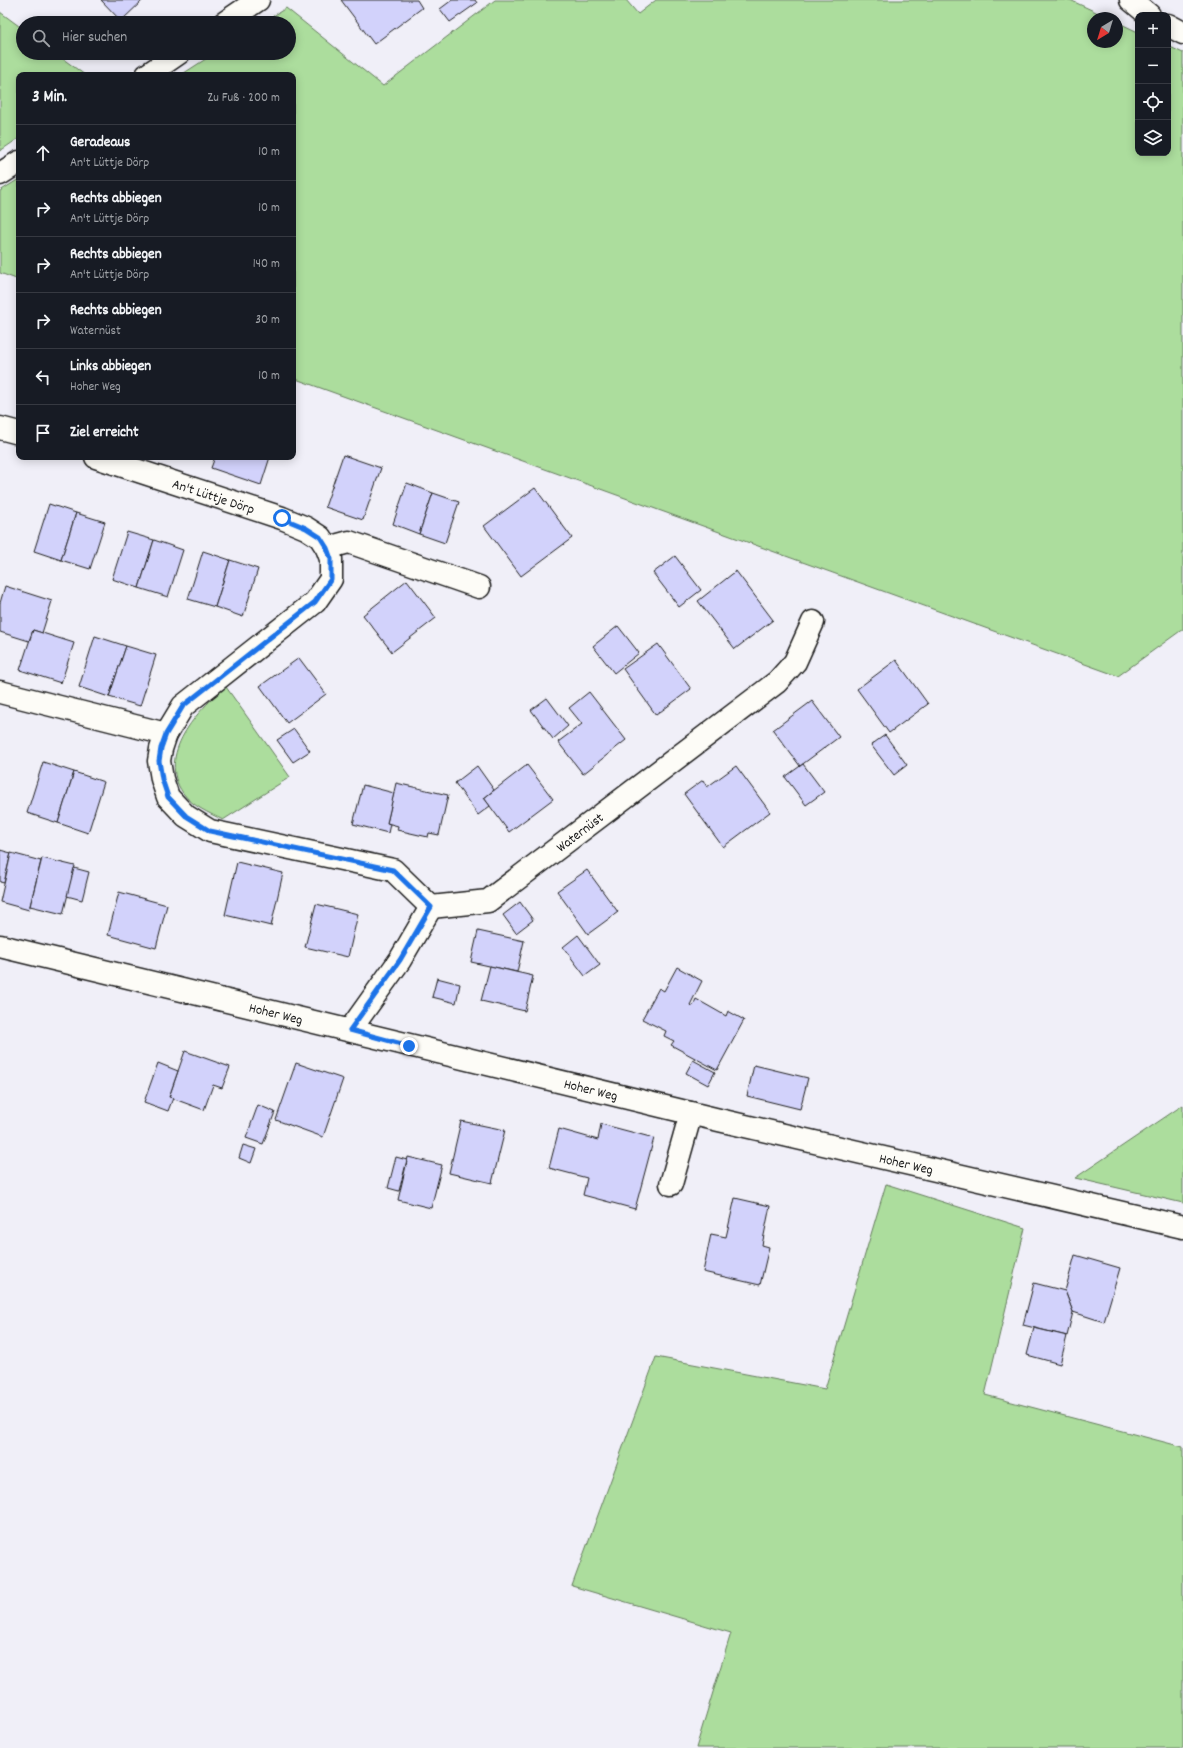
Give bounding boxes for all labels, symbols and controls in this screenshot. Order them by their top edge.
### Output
north arrow [1087,12,1123,48]
map controls [1135,12,1171,156]
button: + [1135,12,1171,48]
search box [16,16,296,60]
icon: search [30,27,52,49]
text: Hier suchen [62,27,127,49]
button: − [1135,48,1171,84]
button: locate [1135,84,1171,120]
text: 3 Min. [32,86,67,110]
text: Zu Fuß · 200 m [207,89,280,108]
button: layers [1135,120,1171,156]
text: Geradeaus [70,132,130,154]
icon: ahead [32,142,54,164]
text: 10 m [258,143,280,162]
text: An't Lüttje Dörp [70,154,149,173]
text: Rechts abbiegen [70,188,162,210]
icon: right [32,198,54,220]
text: 10 m [258,199,280,218]
text: An't Lüttje Dörp [70,210,149,229]
text: Rechts abbiegen [70,244,162,266]
icon: right [32,254,54,276]
text: 140 m [253,255,280,274]
text: An't Lüttje Dörp [70,266,149,285]
text: Rechts abbiegen [70,300,162,322]
icon: right [32,310,54,332]
text: 30 m [255,311,280,330]
text: Waternüst [70,322,121,341]
text: Links abbiegen [70,356,151,378]
icon: left [32,366,54,388]
text: 10 m [258,367,280,386]
text: Hoher Weg [70,378,121,397]
icon: arrive [32,422,54,444]
text: Ziel erreicht [70,422,138,444]
street label: An't Lüttje Dörp [169,475,257,520]
route start [273,509,291,527]
street label: Waternüst [553,809,608,858]
street label: Hoher Weg [247,999,305,1031]
route end [400,1037,418,1055]
street label: Hoher Weg [561,1075,619,1107]
street label: Hoher Weg [877,1149,935,1181]

